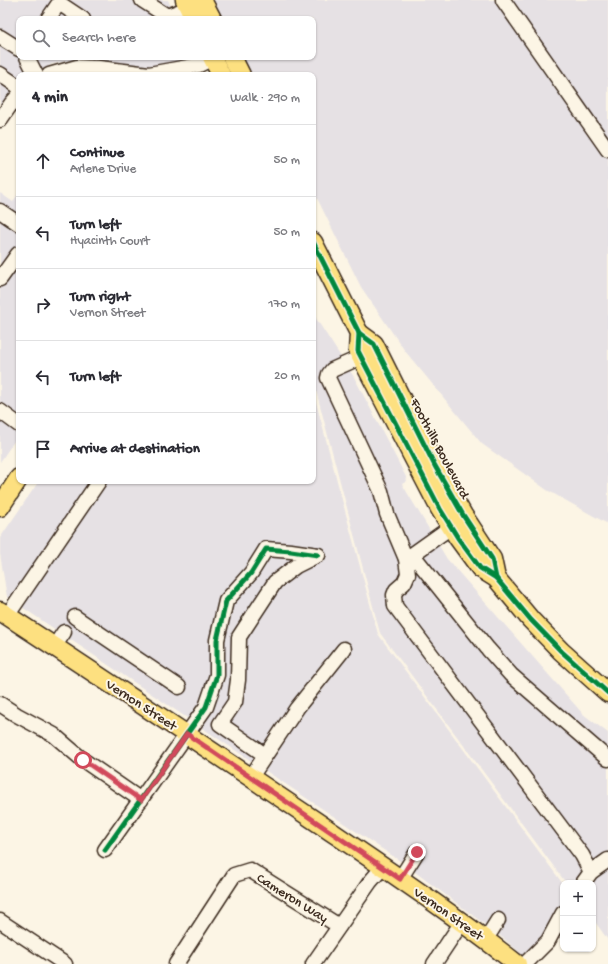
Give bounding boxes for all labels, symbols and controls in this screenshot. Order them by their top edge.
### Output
search box [16,16,316,60]
icon: search [30,27,52,49]
text: Search here [62,29,136,47]
text: 4 min [32,88,68,108]
text: Walk · 290 m [230,91,300,106]
text: Continue [70,144,124,162]
icon: ahead [32,150,54,172]
text: 50 m [273,153,300,168]
text: Arlene Drive [70,162,136,177]
text: Turn left [70,216,121,234]
icon: left [32,222,54,244]
text: 50 m [273,225,300,240]
text: Hyacinth Court [70,234,150,249]
text: Turn right [70,288,130,306]
icon: right [32,294,54,316]
text: 170 m [268,297,300,312]
text: Vernon Street [70,306,145,321]
icon: left [32,366,54,388]
text: Turn left [70,368,121,386]
text: 20 m [274,369,300,384]
street label: Foothills Boulevard [405,395,473,504]
icon: arrive [32,438,54,460]
text: Arrive at destination [70,440,200,458]
street label: Vernon Street [101,676,180,736]
route start [74,751,92,769]
route end [408,843,426,861]
street label: Cameron Way [253,870,331,928]
map controls [560,880,596,952]
button: + [560,880,596,916]
street label: Vernon Street [409,884,487,946]
button: − [560,916,596,952]

